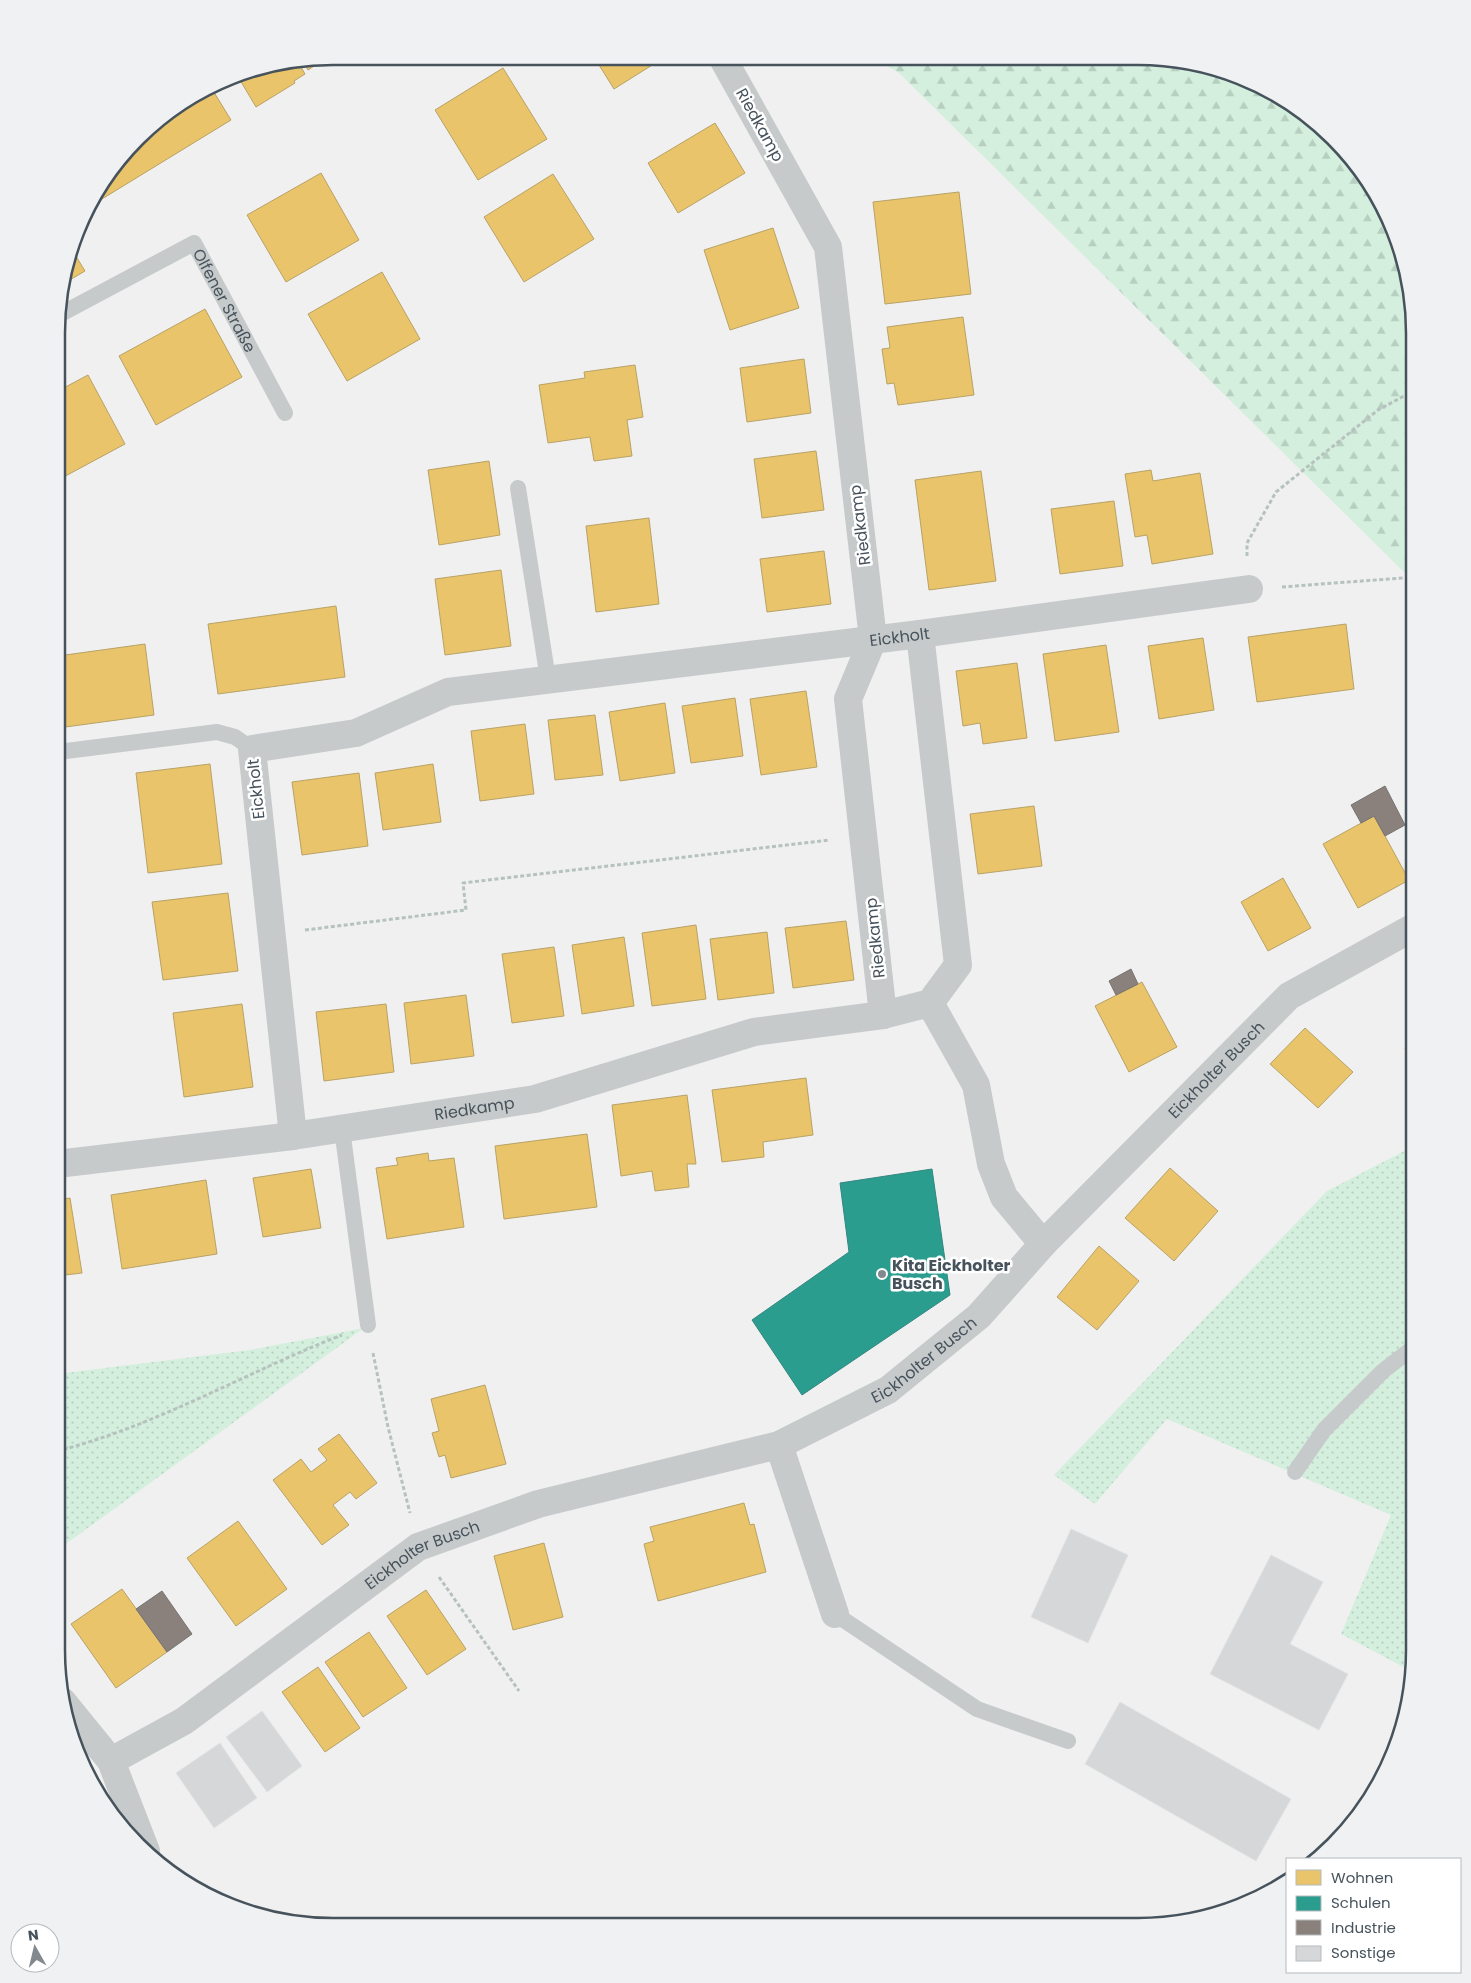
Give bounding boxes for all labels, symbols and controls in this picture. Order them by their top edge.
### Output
street label: Riedkamp [730,84,790,166]
street label: Olfener Straße [187,244,262,356]
street label: Riedkamp [844,483,876,566]
street label: Eickholt [868,621,931,652]
street label: Eickholt [241,758,271,820]
street label: Riedkamp [859,896,891,979]
street label: Eickholter Busch [1163,1016,1270,1123]
street label: Riedkamp [433,1091,516,1126]
place label: Kita Eickholter Busch [892,1254,1011,1295]
marker: Kita Eickholter Busch [876,1268,888,1280]
street label: Eickholter Busch [867,1311,981,1408]
street label: Eickholter Busch [360,1514,483,1595]
legend [1286,1858,1461,1973]
text: Wohnen [1331,1867,1393,1888]
text: Schulen [1331,1892,1391,1913]
text: Industrie [1331,1917,1396,1938]
north arrow [10,1923,60,1973]
text: N [27,1924,40,1946]
text: Sonstige [1331,1942,1395,1963]

